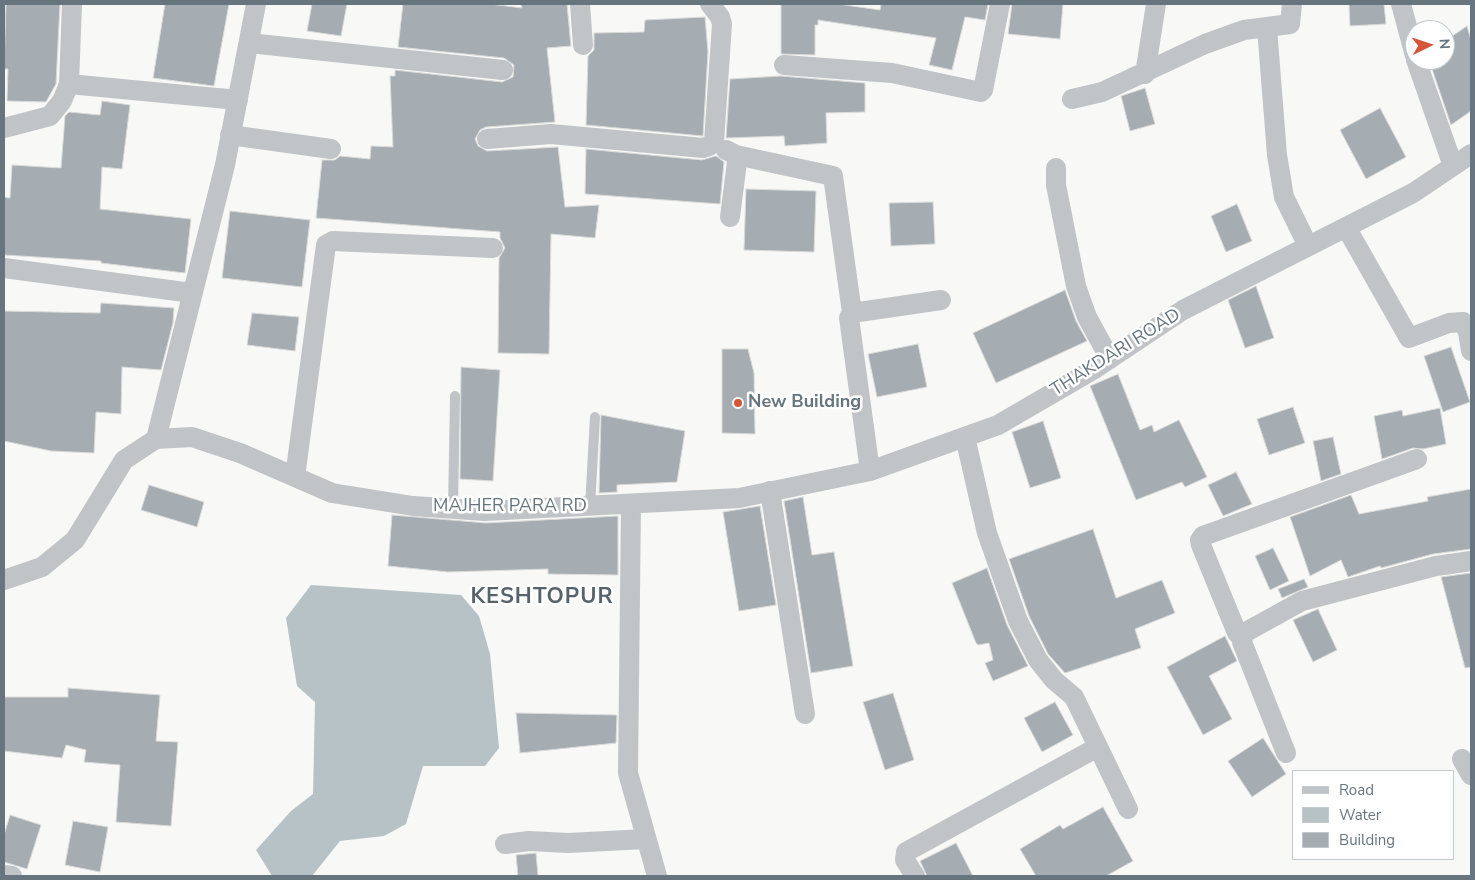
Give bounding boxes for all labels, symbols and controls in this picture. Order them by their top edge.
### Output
north arrow [1405,20,1455,70]
text: N [1435,38,1454,50]
street label: THAKDARI ROAD [1047,305,1185,401]
place label: New Building [748,392,861,414]
marker: New Building [732,397,744,409]
street label: MAJHER PARA RD [433,496,587,518]
district label: KESHTOPUR [469,585,615,611]
legend [1292,770,1455,860]
text: Road [1339,780,1374,800]
text: Water [1339,805,1381,825]
text: Building [1339,830,1395,850]

